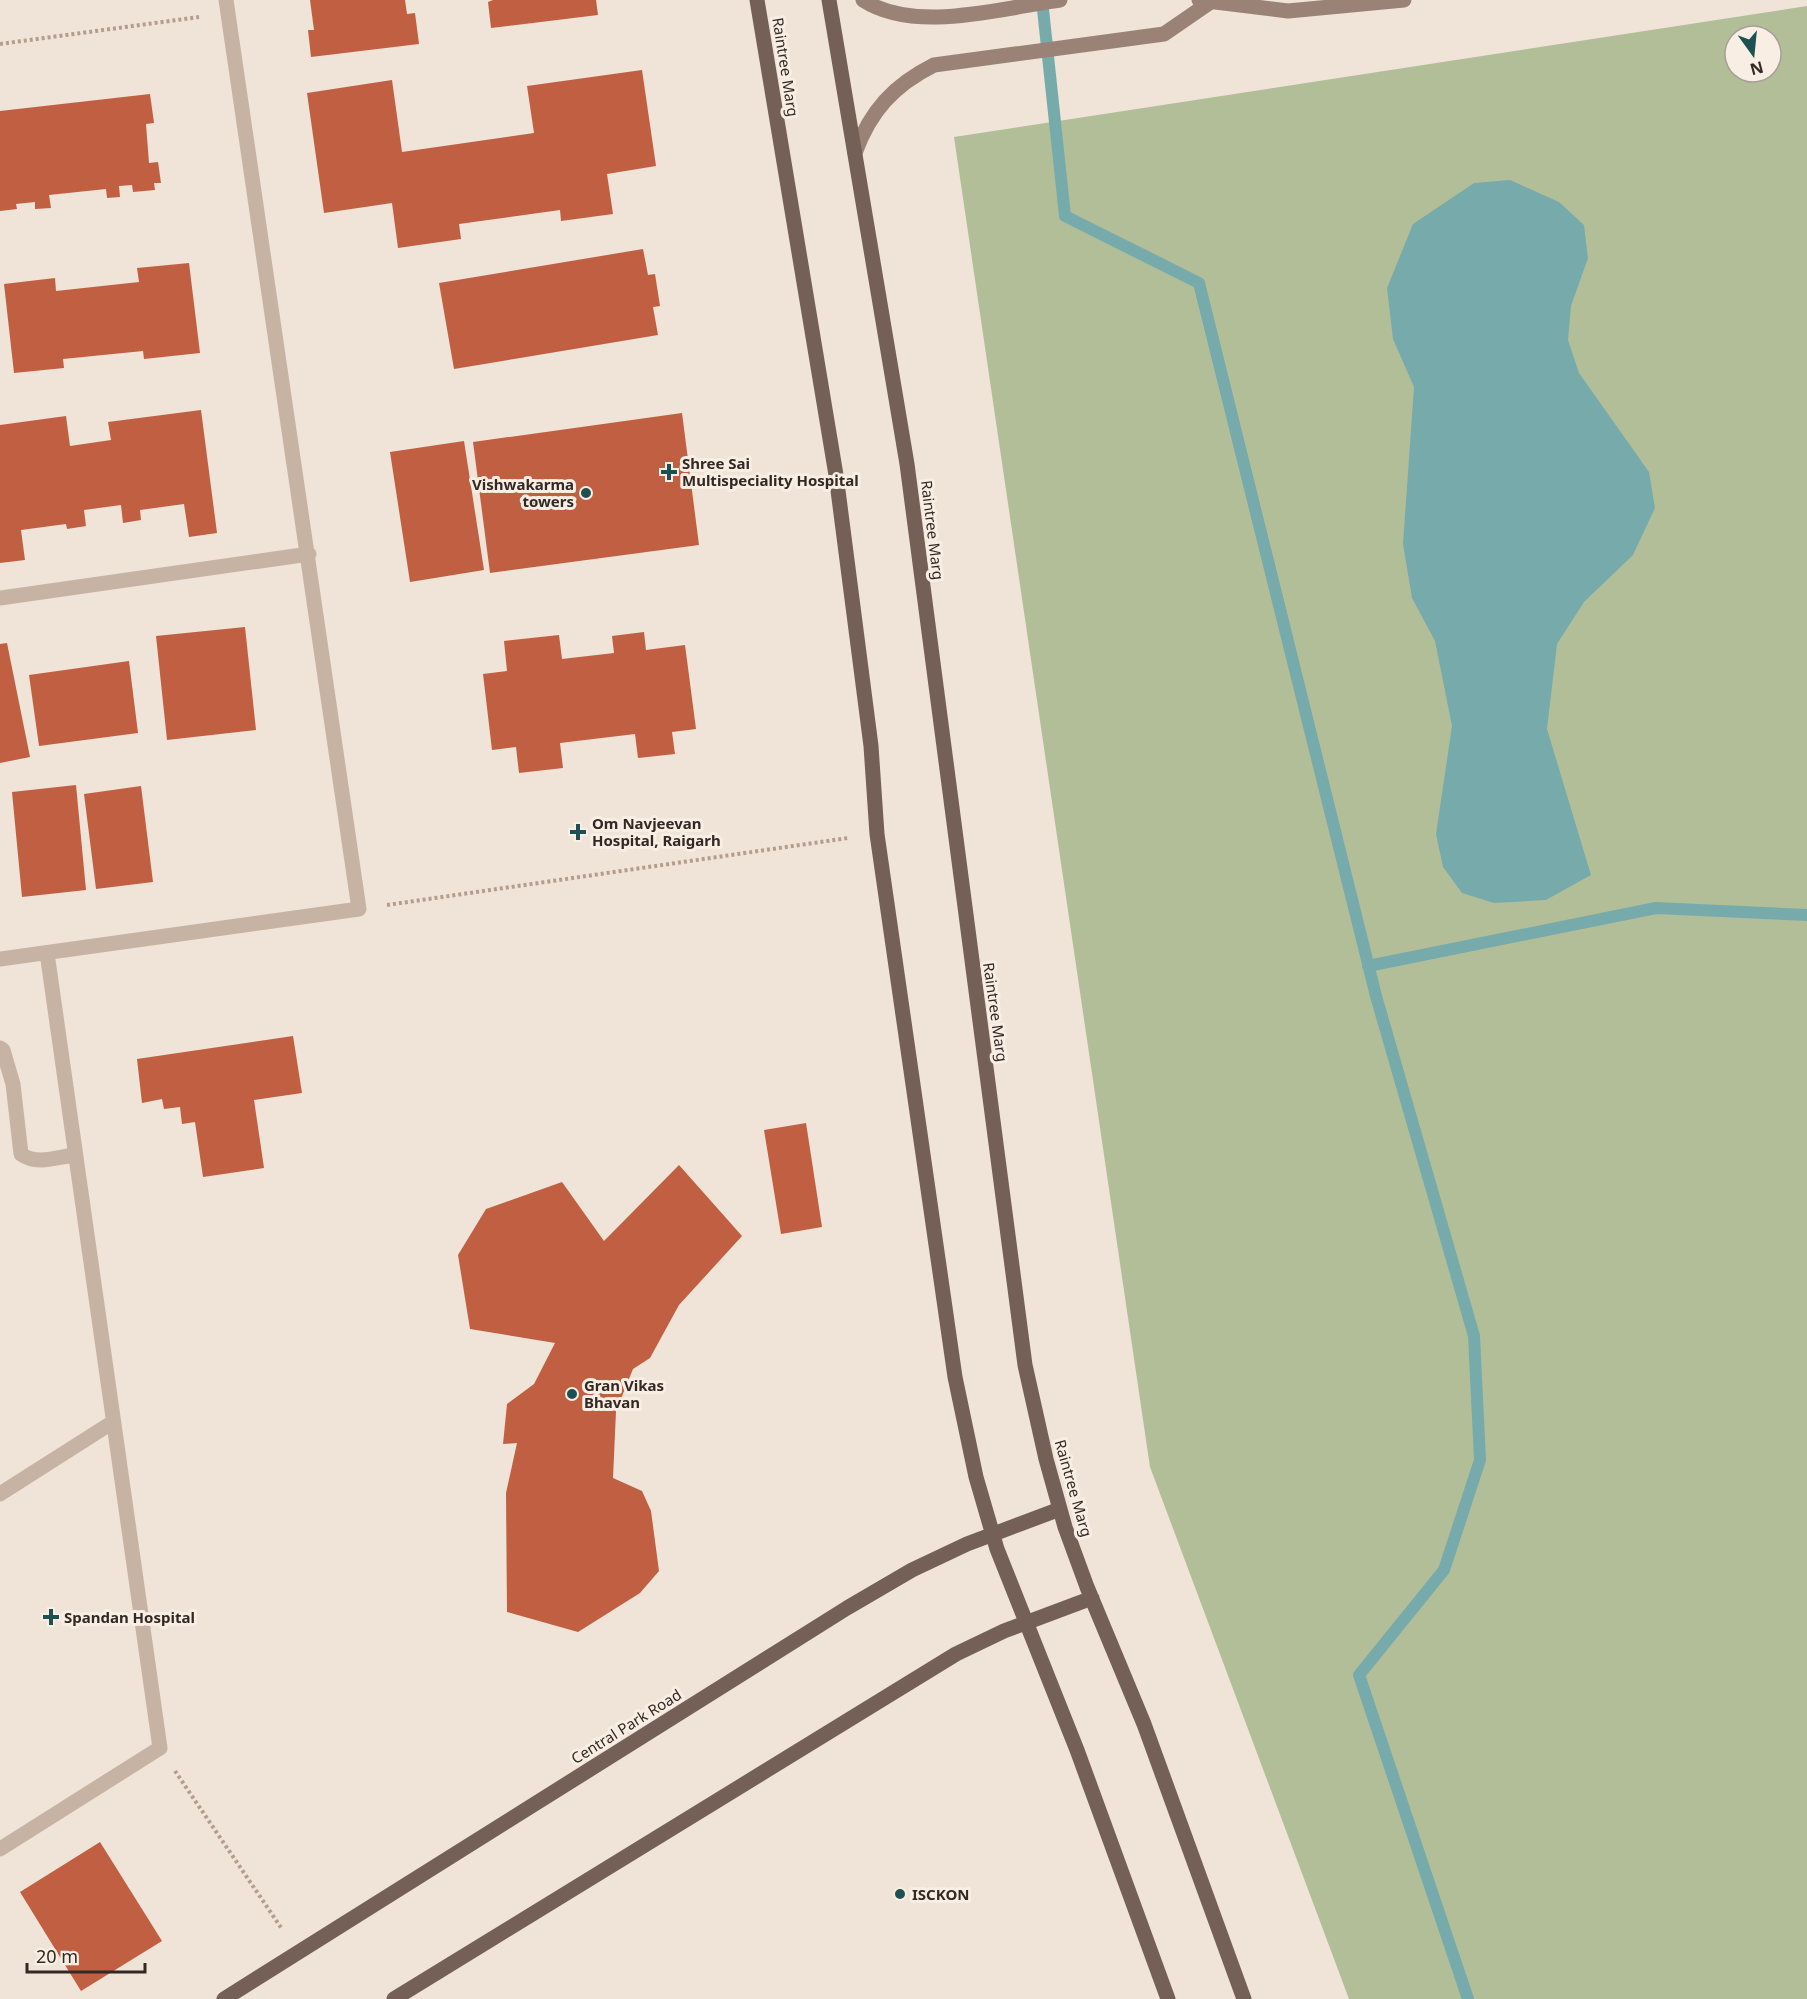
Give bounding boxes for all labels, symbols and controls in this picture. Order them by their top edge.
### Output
street label: Raintree Marg [768,16,804,118]
north arrow [1723,24,1783,84]
text: N [1748,56,1766,81]
place label: Shree Sai Multispeciality Hospital [682,453,859,490]
marker: Shree Sai Multispeciality Hospital [660,463,678,481]
place label: Vishwakarma towers [472,474,574,511]
street label: Raintree Marg [917,479,949,581]
marker: Vishwakarma towers [579,486,593,500]
place label: Om Navjeevan Hospital, Raigarh [592,813,721,850]
marker: Om Navjeevan Hospital, Raigarh [569,823,587,841]
street label: Raintree Marg [979,961,1013,1063]
place label: Gran Vikas Bhavan [584,1375,664,1412]
marker: Gran Vikas Bhavan [565,1387,579,1401]
street label: Raintree Marg [1051,1437,1097,1539]
place label: Spandan Hospital [64,1607,195,1627]
marker: Spandan Hospital [42,1608,60,1626]
street label: Central Park Road [567,1684,685,1768]
place label: ISCKON [912,1884,969,1904]
marker: ISCKON [893,1887,907,1901]
scale bar [27,1936,146,1974]
text: 20 m [36,1944,78,1968]

